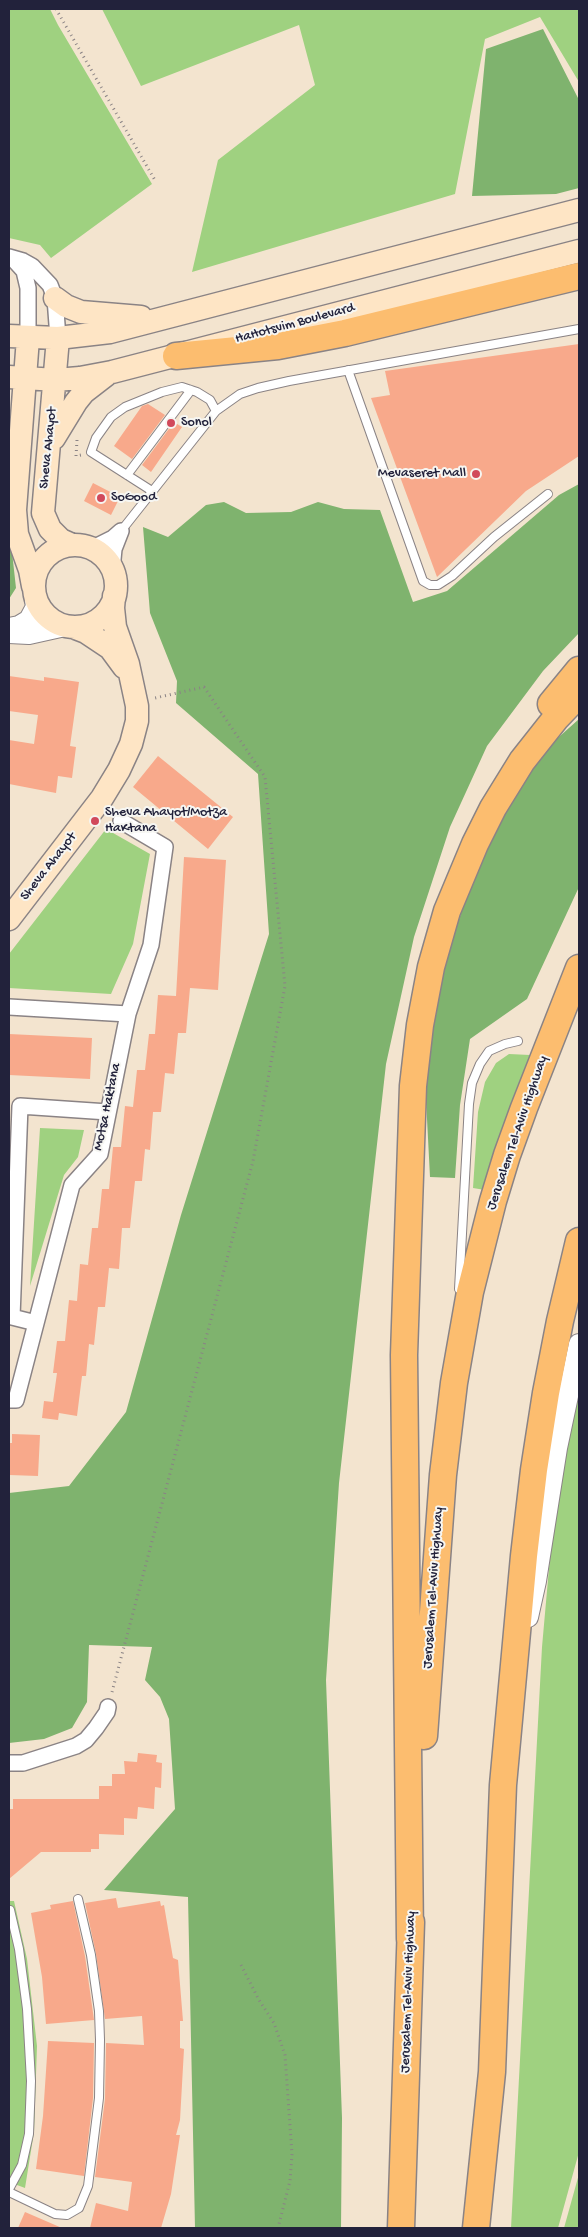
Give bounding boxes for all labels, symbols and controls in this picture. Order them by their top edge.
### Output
street label: HaHotsvim Boulevard [234,300,356,348]
street label: Sheva Ahayot [36,406,62,490]
place label: Sonol [181,415,212,431]
marker: Sonol [165,417,177,429]
place label: Mevaseret Mall [378,466,466,482]
marker: Mevaseret Mall [470,468,482,480]
place label: SoGood [111,490,156,506]
marker: SoGood [95,492,107,504]
place label: Sheva Ahayot/Motza HaKtana [105,805,227,838]
marker: Sheva Ahayot/Motza HaKtana [89,815,101,827]
street label: Sheva Ahayot [17,830,81,904]
street label: Jerusalem Tel-Aviv Highway [484,1054,552,1212]
street label: Motsa Haktana [91,1062,125,1152]
street label: Jerusalem Tel-Aviv Highway [420,1507,448,1669]
street label: Jerusalem Tel-Aviv Highway [398,1911,420,2073]

